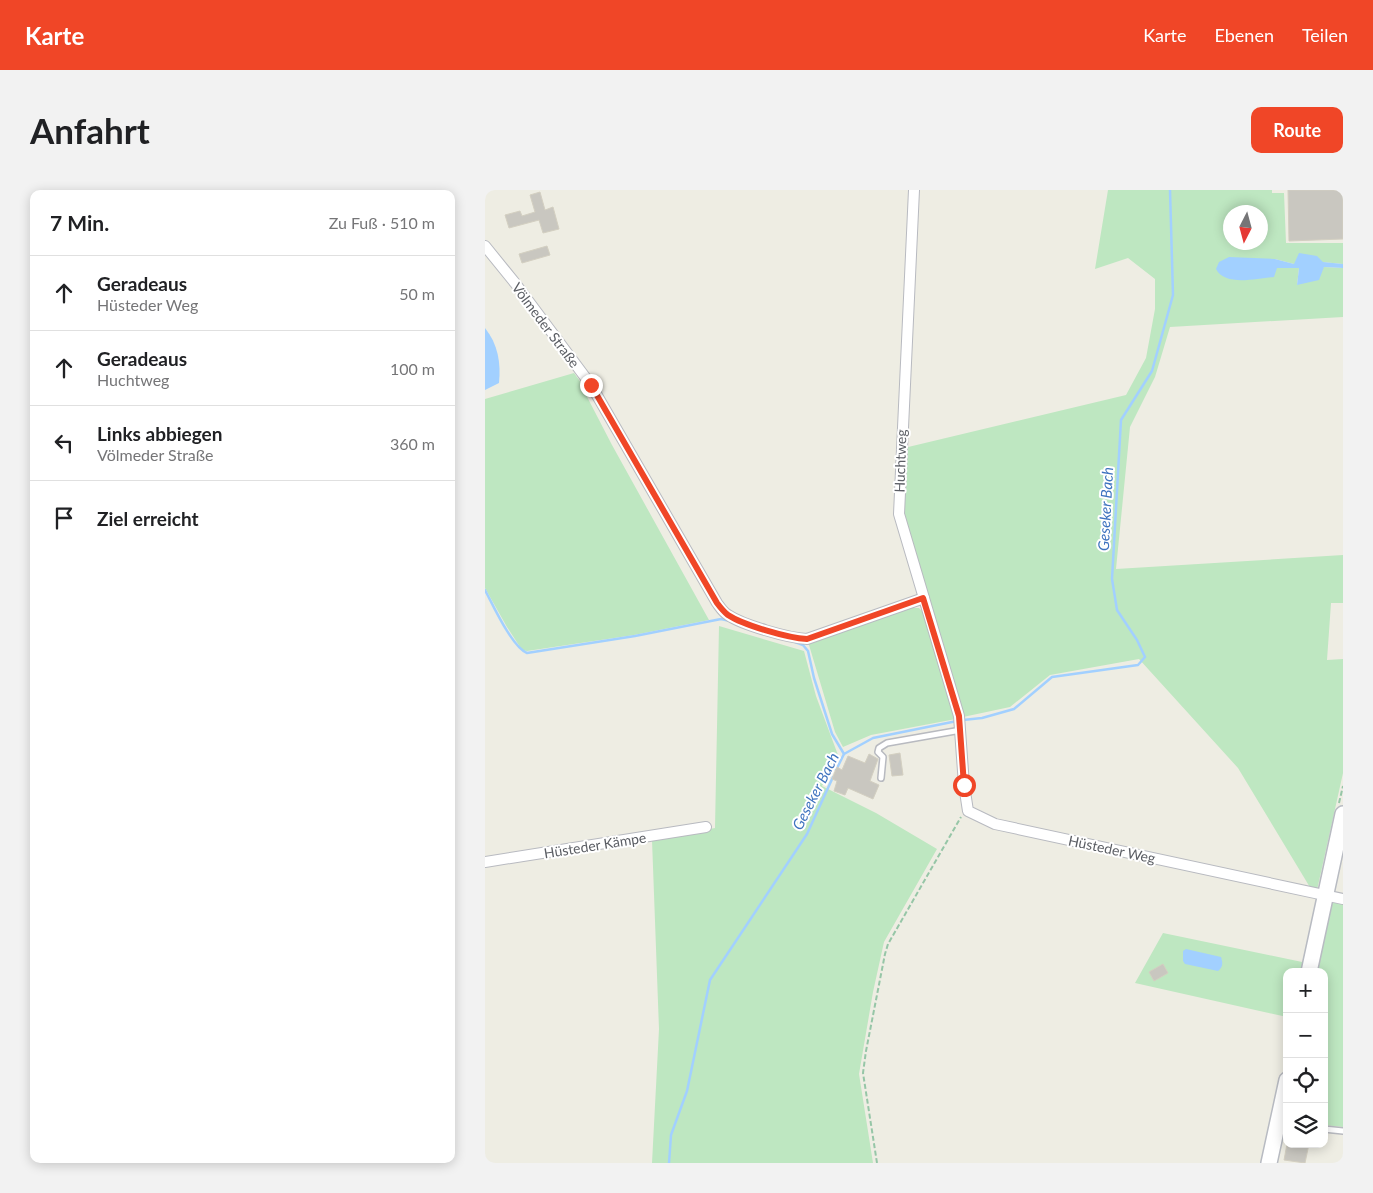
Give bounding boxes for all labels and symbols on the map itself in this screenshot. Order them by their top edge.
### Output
north arrow [1223,205,1268,250]
street label: Völmeder Straße [509,279,583,371]
route end [580,374,603,397]
street label: Huchtweg [890,429,910,493]
water label: Geseker Bach [1094,467,1116,551]
water label: Geseker Bach [788,749,842,833]
route start [953,774,976,797]
street label: Hüsteder Kämpe [543,829,647,861]
street label: Hüsteder Weg [1067,831,1157,867]

